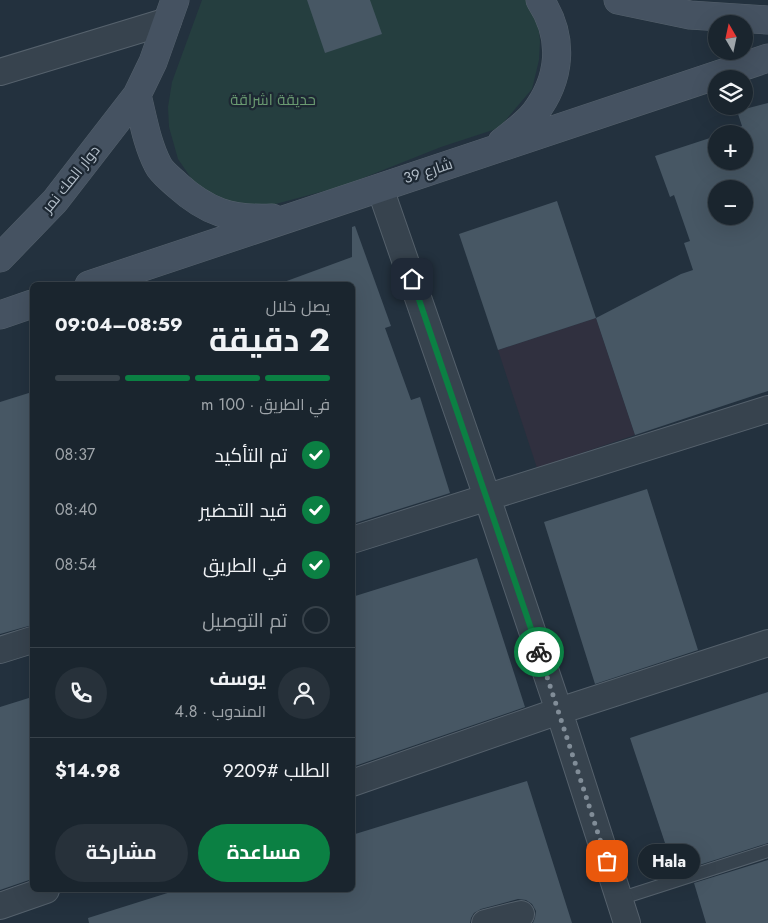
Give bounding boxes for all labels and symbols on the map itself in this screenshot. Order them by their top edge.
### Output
north arrow [708,15,752,60]
park label: حديقة اشراقة [230,89,316,111]
street label: دوار المك نمر [36,140,105,218]
street label: شارع 39 [401,153,455,189]
pin [391,258,433,300]
courier [514,627,564,677]
pin [586,840,628,882]
callout: Hala [637,844,700,878]

